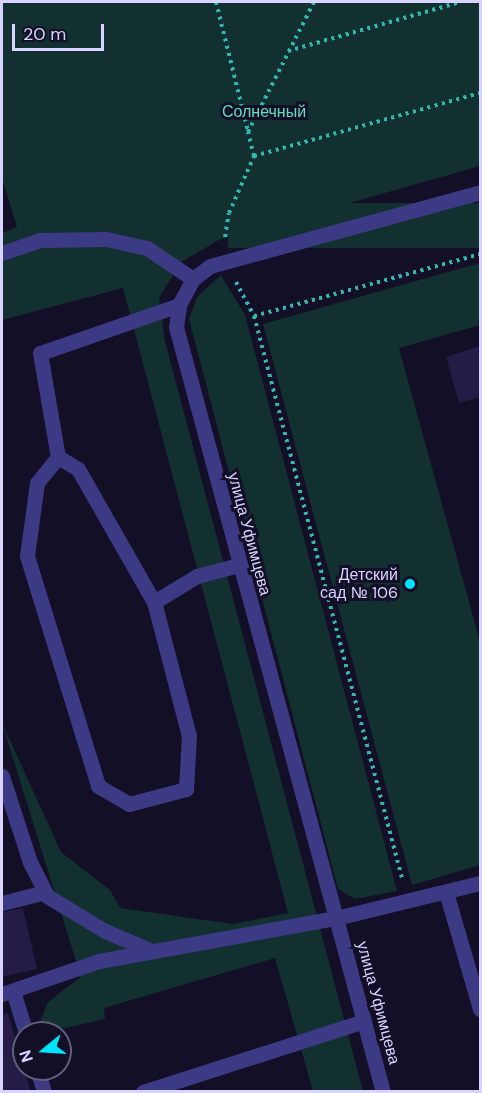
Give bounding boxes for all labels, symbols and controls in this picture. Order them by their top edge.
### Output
scale bar [15,12,106,50]
text: 20 m [23,22,66,46]
park label: Солнечный [222,102,306,122]
street label: улица Уфимцева [223,470,275,598]
place label: Детский сад № 106 [320,565,398,603]
marker: Детский сад № 106 [403,577,417,591]
street label: улица Уфимцева [352,939,404,1067]
north arrow [12,1021,72,1081]
text: N [15,1047,38,1065]

